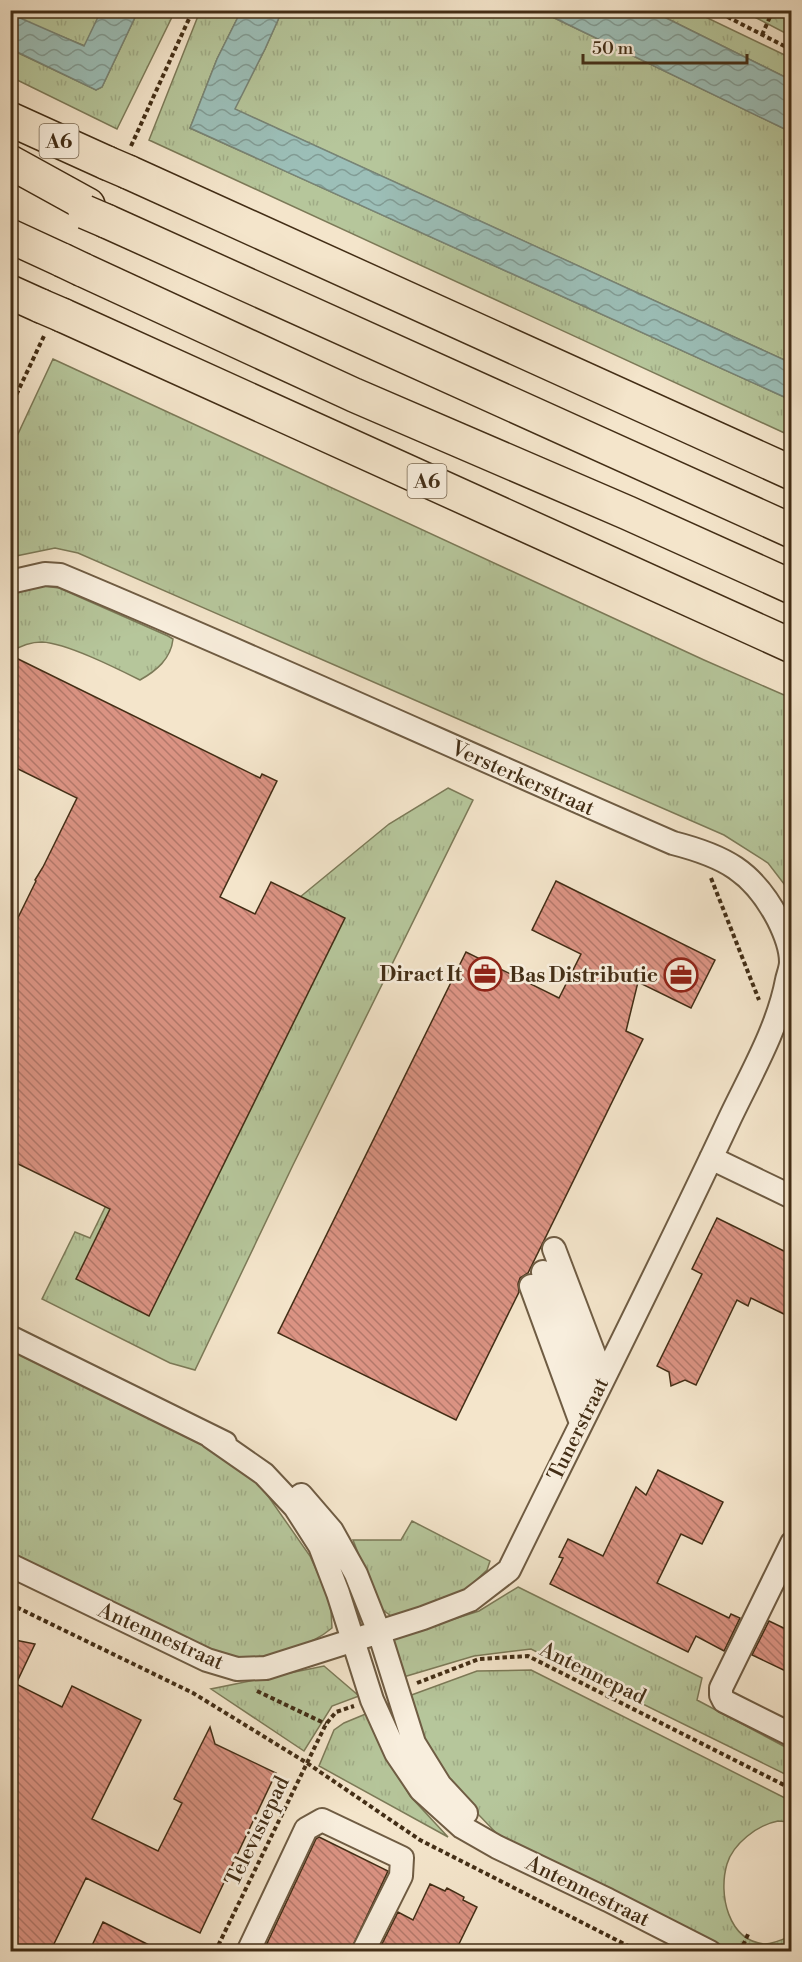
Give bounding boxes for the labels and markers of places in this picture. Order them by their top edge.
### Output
office icon: Diract It [467,956,503,992]
office icon: Bas Distributie [663,957,699,993]
place label: Diract It [379,962,463,988]
place label: Bas Distributie [509,963,658,989]

